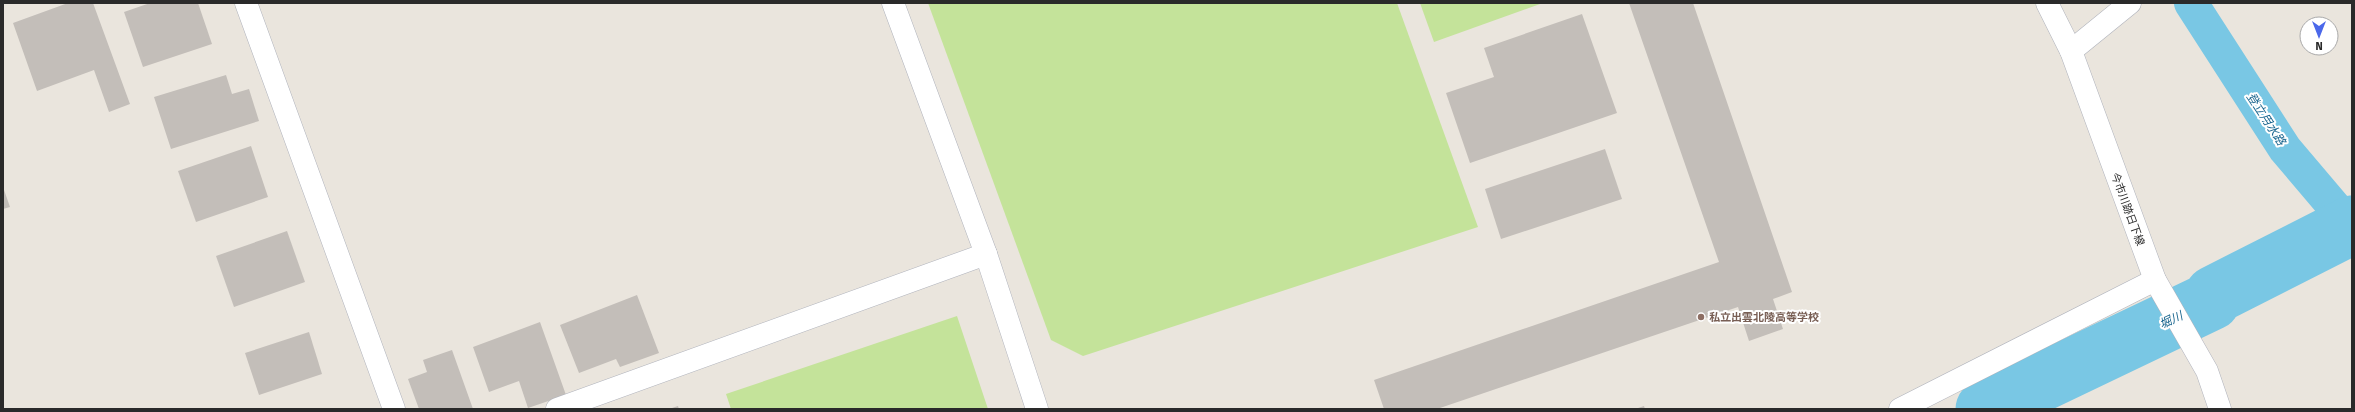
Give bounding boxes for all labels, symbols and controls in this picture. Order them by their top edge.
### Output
north arrow [2299,16,2339,56]
text: N [2315,39,2323,52]
water label: 登立用水路 [2244,90,2289,149]
street label: 今市川跡日下線 [2108,171,2147,248]
water label: 堀川 [2157,308,2187,331]
place label: 私立出雲北陵高等学校 [1709,311,1819,324]
marker: 私立出雲北陵高等学校 [1696,312,1706,322]

